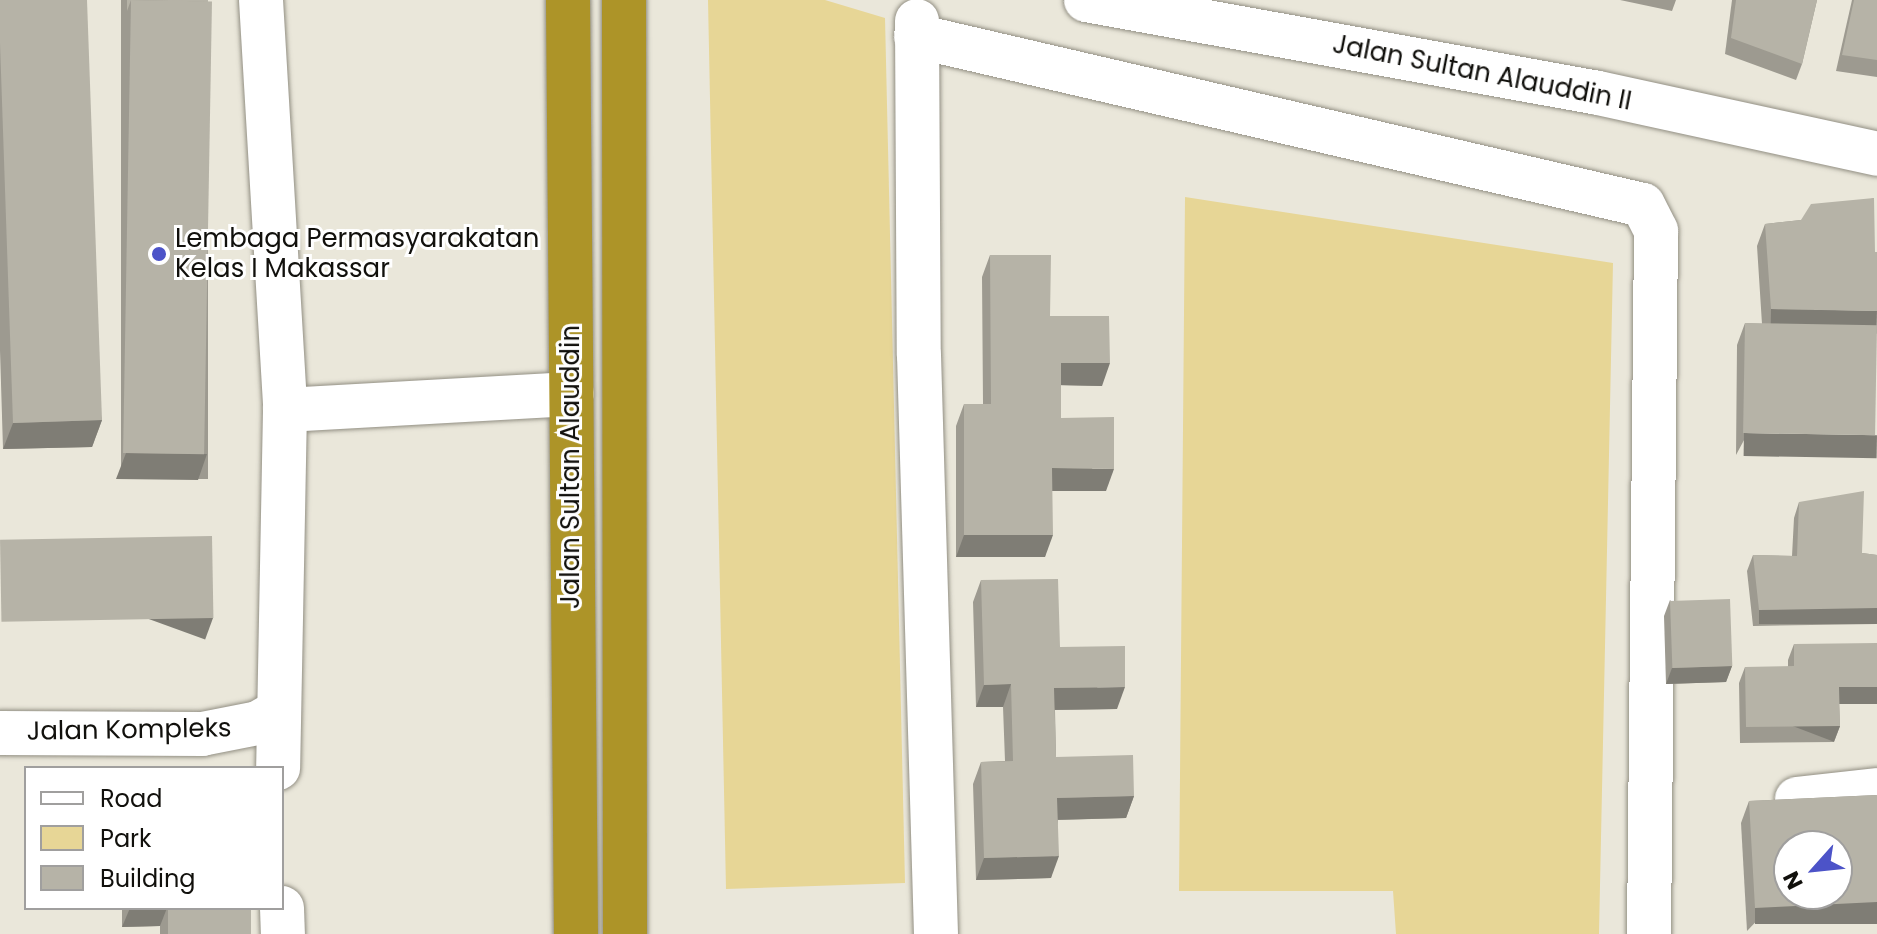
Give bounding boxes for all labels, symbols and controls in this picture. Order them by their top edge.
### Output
street label: Jalan Sultan Alauddin II [1330,29,1634,117]
place label: Lembaga Permasyarakatan Kelas I Makassar [175,223,539,284]
marker: Lembaga Permasyarakatan Kelas I Makassar [150,245,168,263]
street label: Jalan Sultan Alauddin [555,325,587,609]
street label: Jalan Kompleks [26,713,232,747]
legend [24,766,284,910]
text: Road [100,782,162,815]
text: Park [100,822,151,855]
north arrow [1773,830,1853,910]
text: Building [100,862,196,895]
text: N [1775,866,1811,895]

